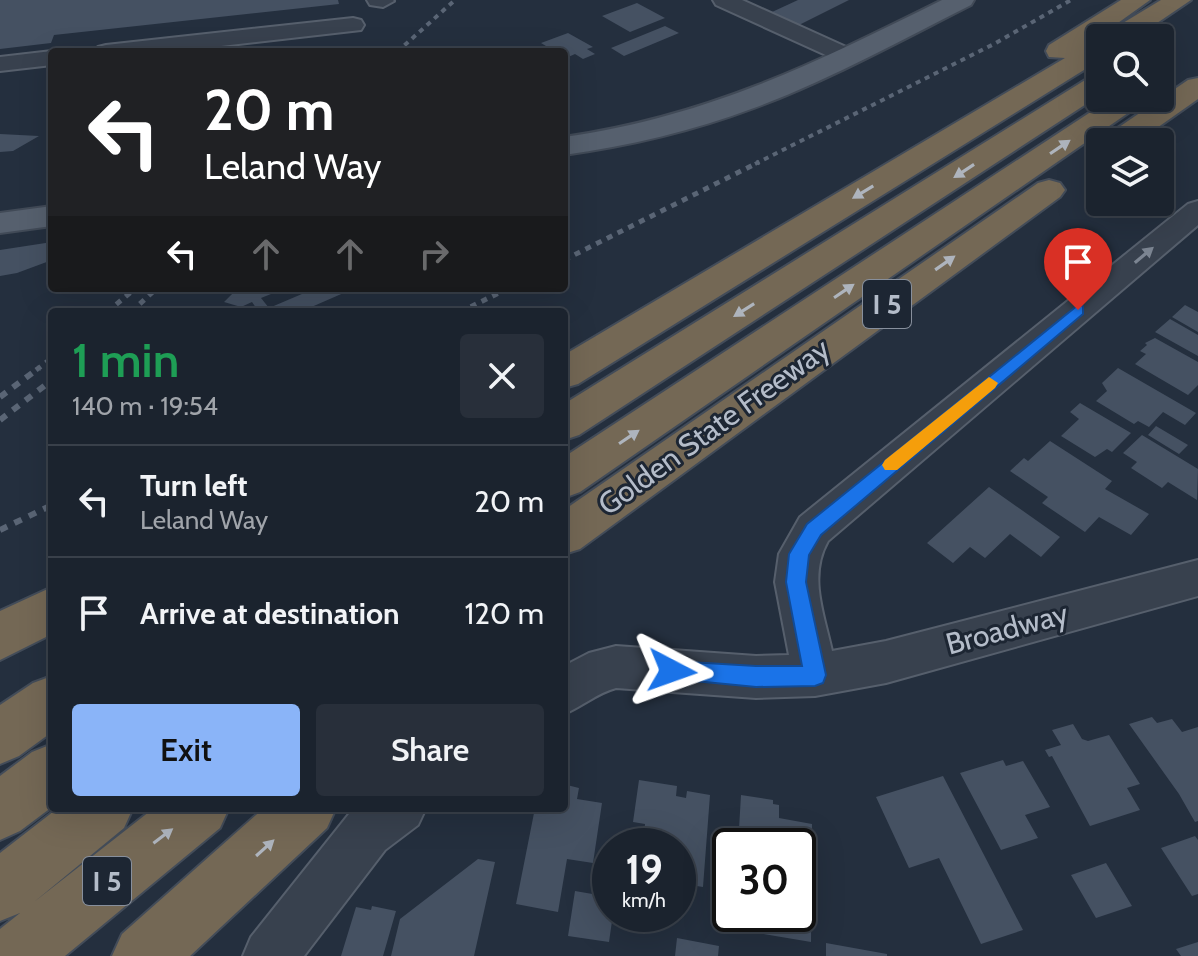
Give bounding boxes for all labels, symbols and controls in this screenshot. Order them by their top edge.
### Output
map controls [1086,24,1174,216]
button: search [1086,24,1174,112]
text: 20 m [204,76,334,144]
icon: left [72,80,176,184]
button: layers [1086,128,1174,216]
one-way arrow [1050,139,1071,154]
text: Leland Way [204,144,381,188]
one-way arrow [953,163,975,178]
one-way arrow [852,185,874,199]
pin [1044,228,1112,310]
icon: left [160,232,204,276]
icon: ahead [244,232,288,276]
icon: ahead [328,232,372,276]
icon: right [412,232,456,276]
icon: arrive [1056,240,1100,284]
one-way arrow [1134,247,1154,264]
one-way arrow [934,256,955,271]
road number: I 5 [863,280,911,328]
one-way arrow [834,284,855,299]
one-way arrow [733,303,755,317]
street label: Golden State Freeway [591,330,837,523]
text: 1 min [72,331,179,389]
button: close [460,334,544,418]
text: 140 m · 19:54 [72,390,218,422]
one-way arrow [618,429,639,444]
text: Turn left [140,467,248,504]
icon: left [72,479,116,523]
text: 20 m [474,483,544,520]
text: Leland Way [140,504,268,536]
icon: arrive [72,591,116,635]
street label: Broadway [942,594,1072,663]
text: Arrive at destination [140,595,400,632]
text: 120 m [464,595,544,632]
position arrow [630,629,714,713]
button: Exit [72,704,300,796]
button: Share [316,704,544,796]
one-way arrow [152,828,174,844]
speed limit sign: 30 [712,828,816,932]
one-way arrow [255,840,274,858]
text: 19 [625,845,663,894]
road number: I 5 [83,857,131,905]
text: km/h [622,888,666,912]

